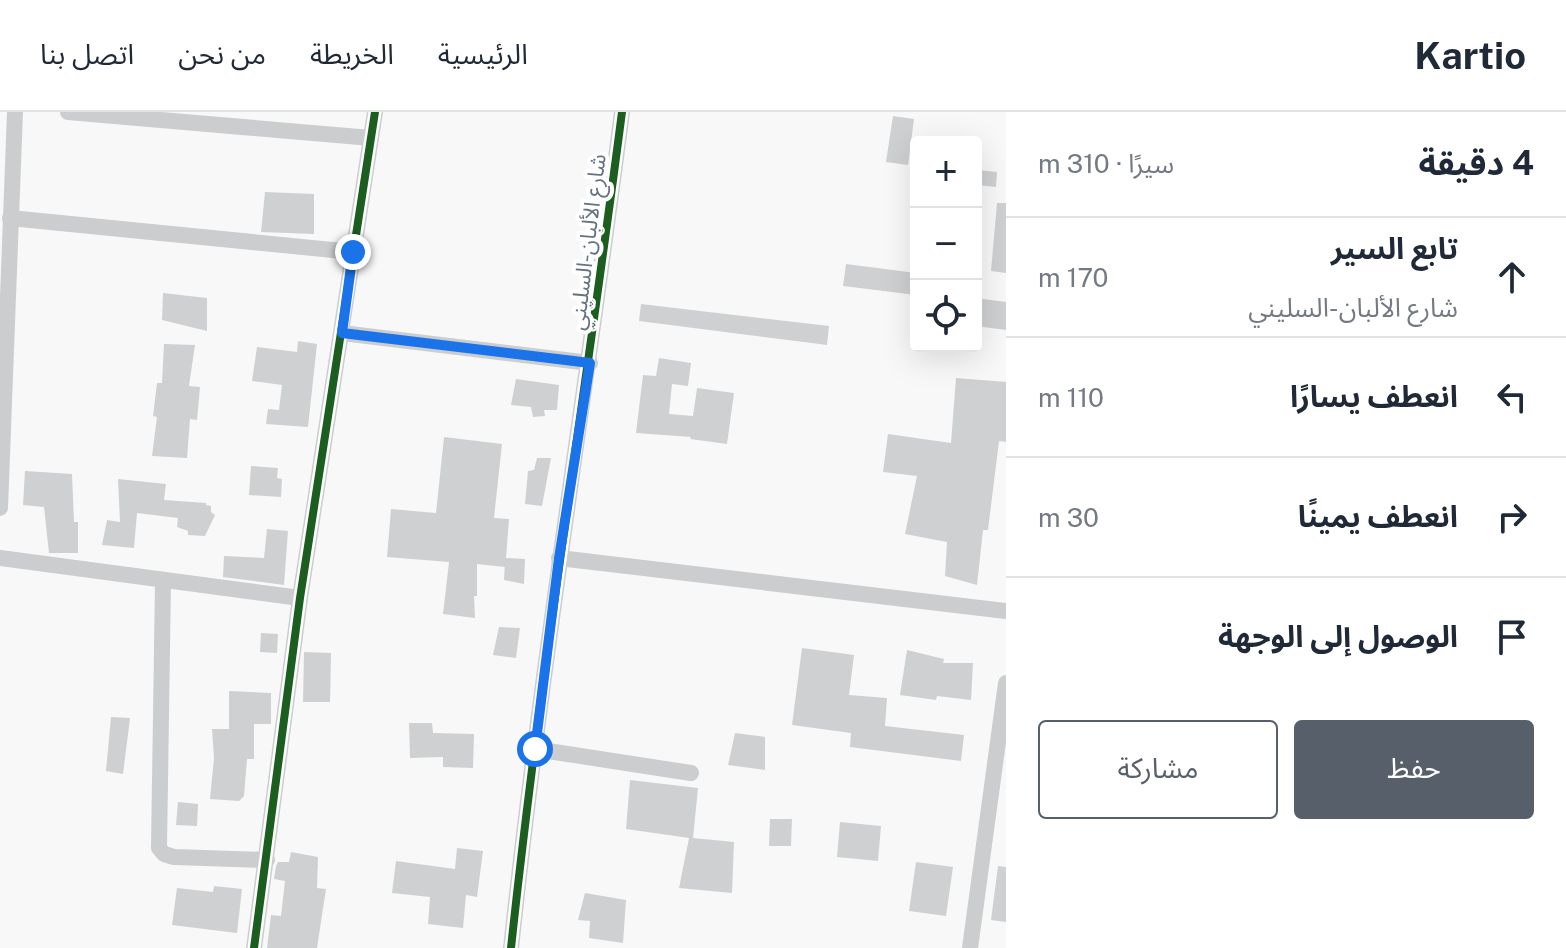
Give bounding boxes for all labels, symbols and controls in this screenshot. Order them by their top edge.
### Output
text: Kartio [1414,33,1526,78]
text: اتصل بنا [40,37,134,70]
text: من نحن [178,37,266,70]
text: الخريطة [310,37,394,70]
text: الرئيسية [438,37,528,70]
map controls [910,136,982,352]
button: + [910,136,982,208]
text: 4 دقيقة [1418,143,1534,183]
text: سيرًا · 310 m [1038,148,1174,179]
street label: شارع الألبان-السليني [563,152,615,332]
button: − [910,208,982,280]
text: تابع السير [1331,230,1458,266]
route end [335,234,371,270]
icon: ahead [1490,255,1534,299]
text: 170 m [1038,262,1108,293]
button: locate [910,280,982,352]
text: شارع الألبان-السليني [1248,292,1458,323]
icon: left [1490,375,1534,419]
text: انعطف يسارًا [1290,378,1458,414]
text: 110 m [1038,382,1104,413]
icon: right [1490,495,1534,539]
text: انعطف يمينًا [1298,498,1458,534]
text: 30 m [1038,502,1099,533]
icon: arrive [1490,615,1534,659]
text: الوصول إلى الوجهة [1218,618,1458,654]
button: مشاركة [1038,720,1278,819]
button: حفظ [1294,720,1534,819]
route start [517,731,553,767]

